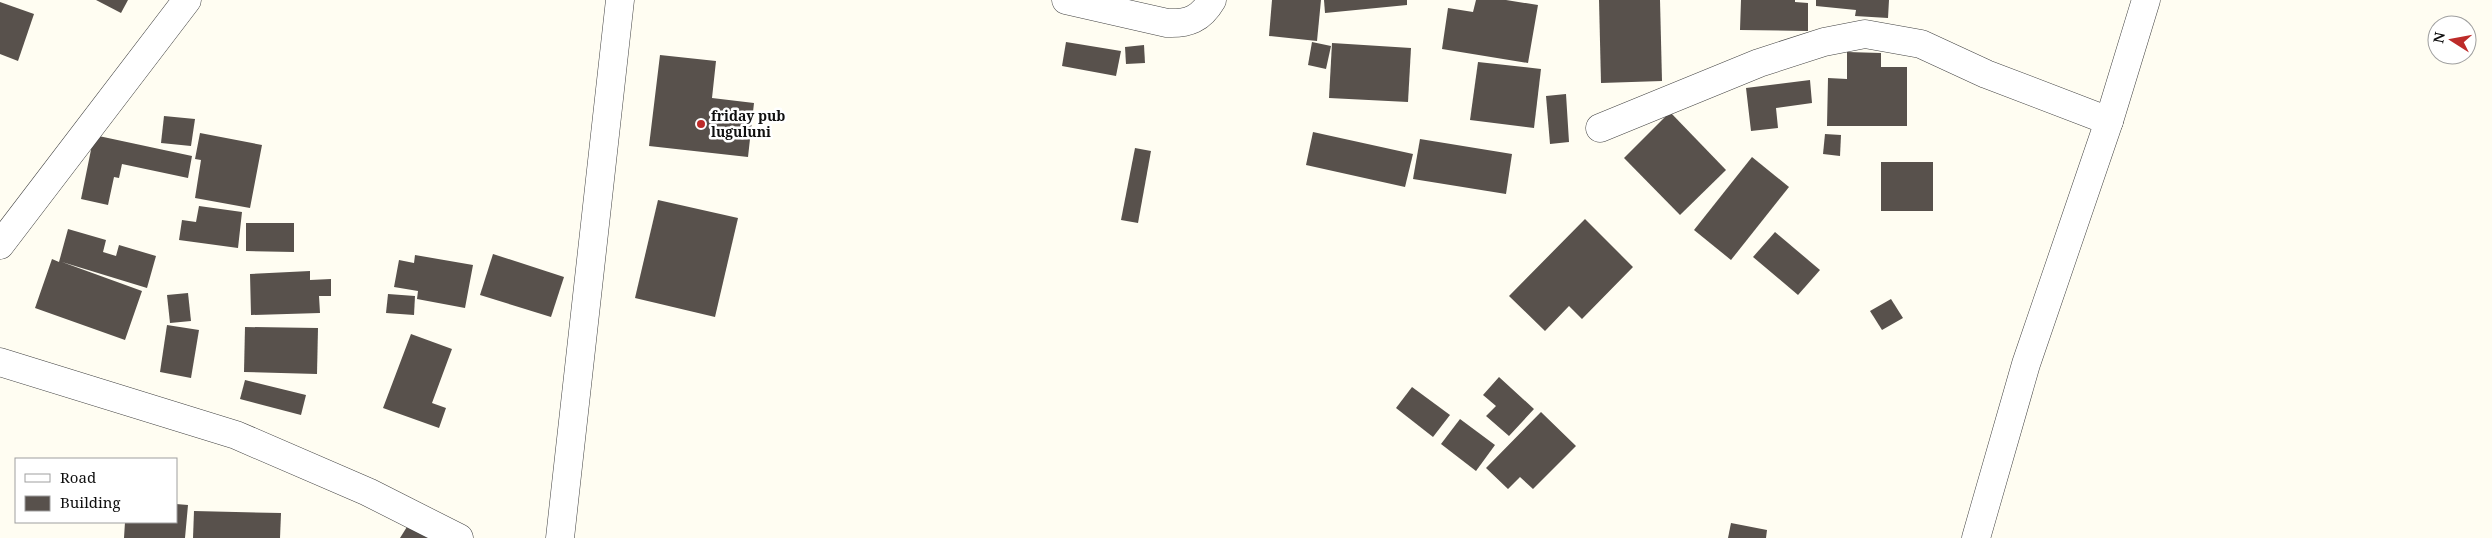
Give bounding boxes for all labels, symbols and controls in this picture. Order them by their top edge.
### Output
north arrow [2427,15,2477,65]
text: N [2428,30,2449,45]
place label: friday pub luguluni [711,106,785,141]
marker: friday pub luguluni [695,118,707,130]
legend [15,458,178,523]
text: Road [60,467,96,487]
text: Building [60,492,121,512]

